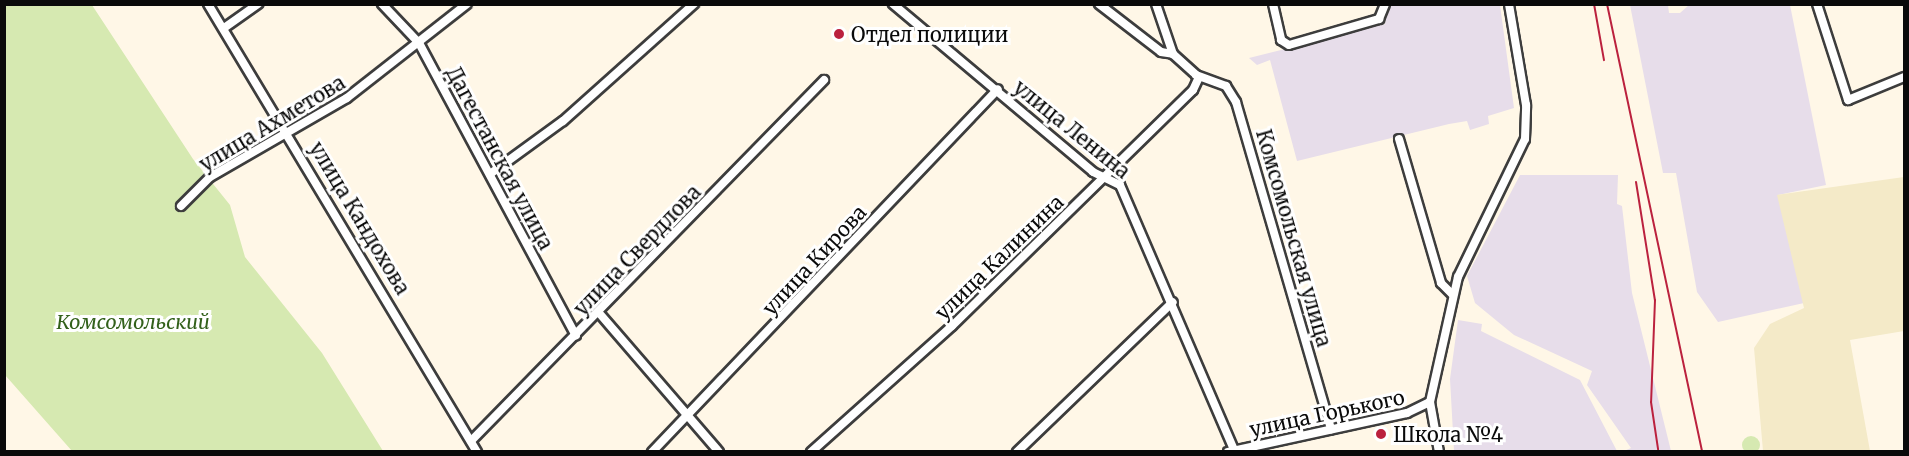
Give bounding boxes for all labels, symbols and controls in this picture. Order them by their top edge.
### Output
place label: Отдел полиции [851,22,1008,46]
marker: Отдел полиции [832,27,846,41]
street label: Дагестанская улица [442,62,558,254]
street label: улица Ахметова [195,70,349,176]
street label: улица Ленина [1009,75,1135,183]
street label: Комсомольская улица [1251,127,1337,349]
street label: улица Кандохова [305,137,415,299]
street label: улица Свердлова [569,180,705,320]
street label: улица Калинина [930,190,1068,324]
street label: улица Кирова [757,200,871,320]
park label: Комсомольский [56,309,210,333]
street label: улица Горького [1247,385,1407,441]
place label: Школа №4 [1393,422,1503,446]
marker: Школа №4 [1374,427,1388,441]

